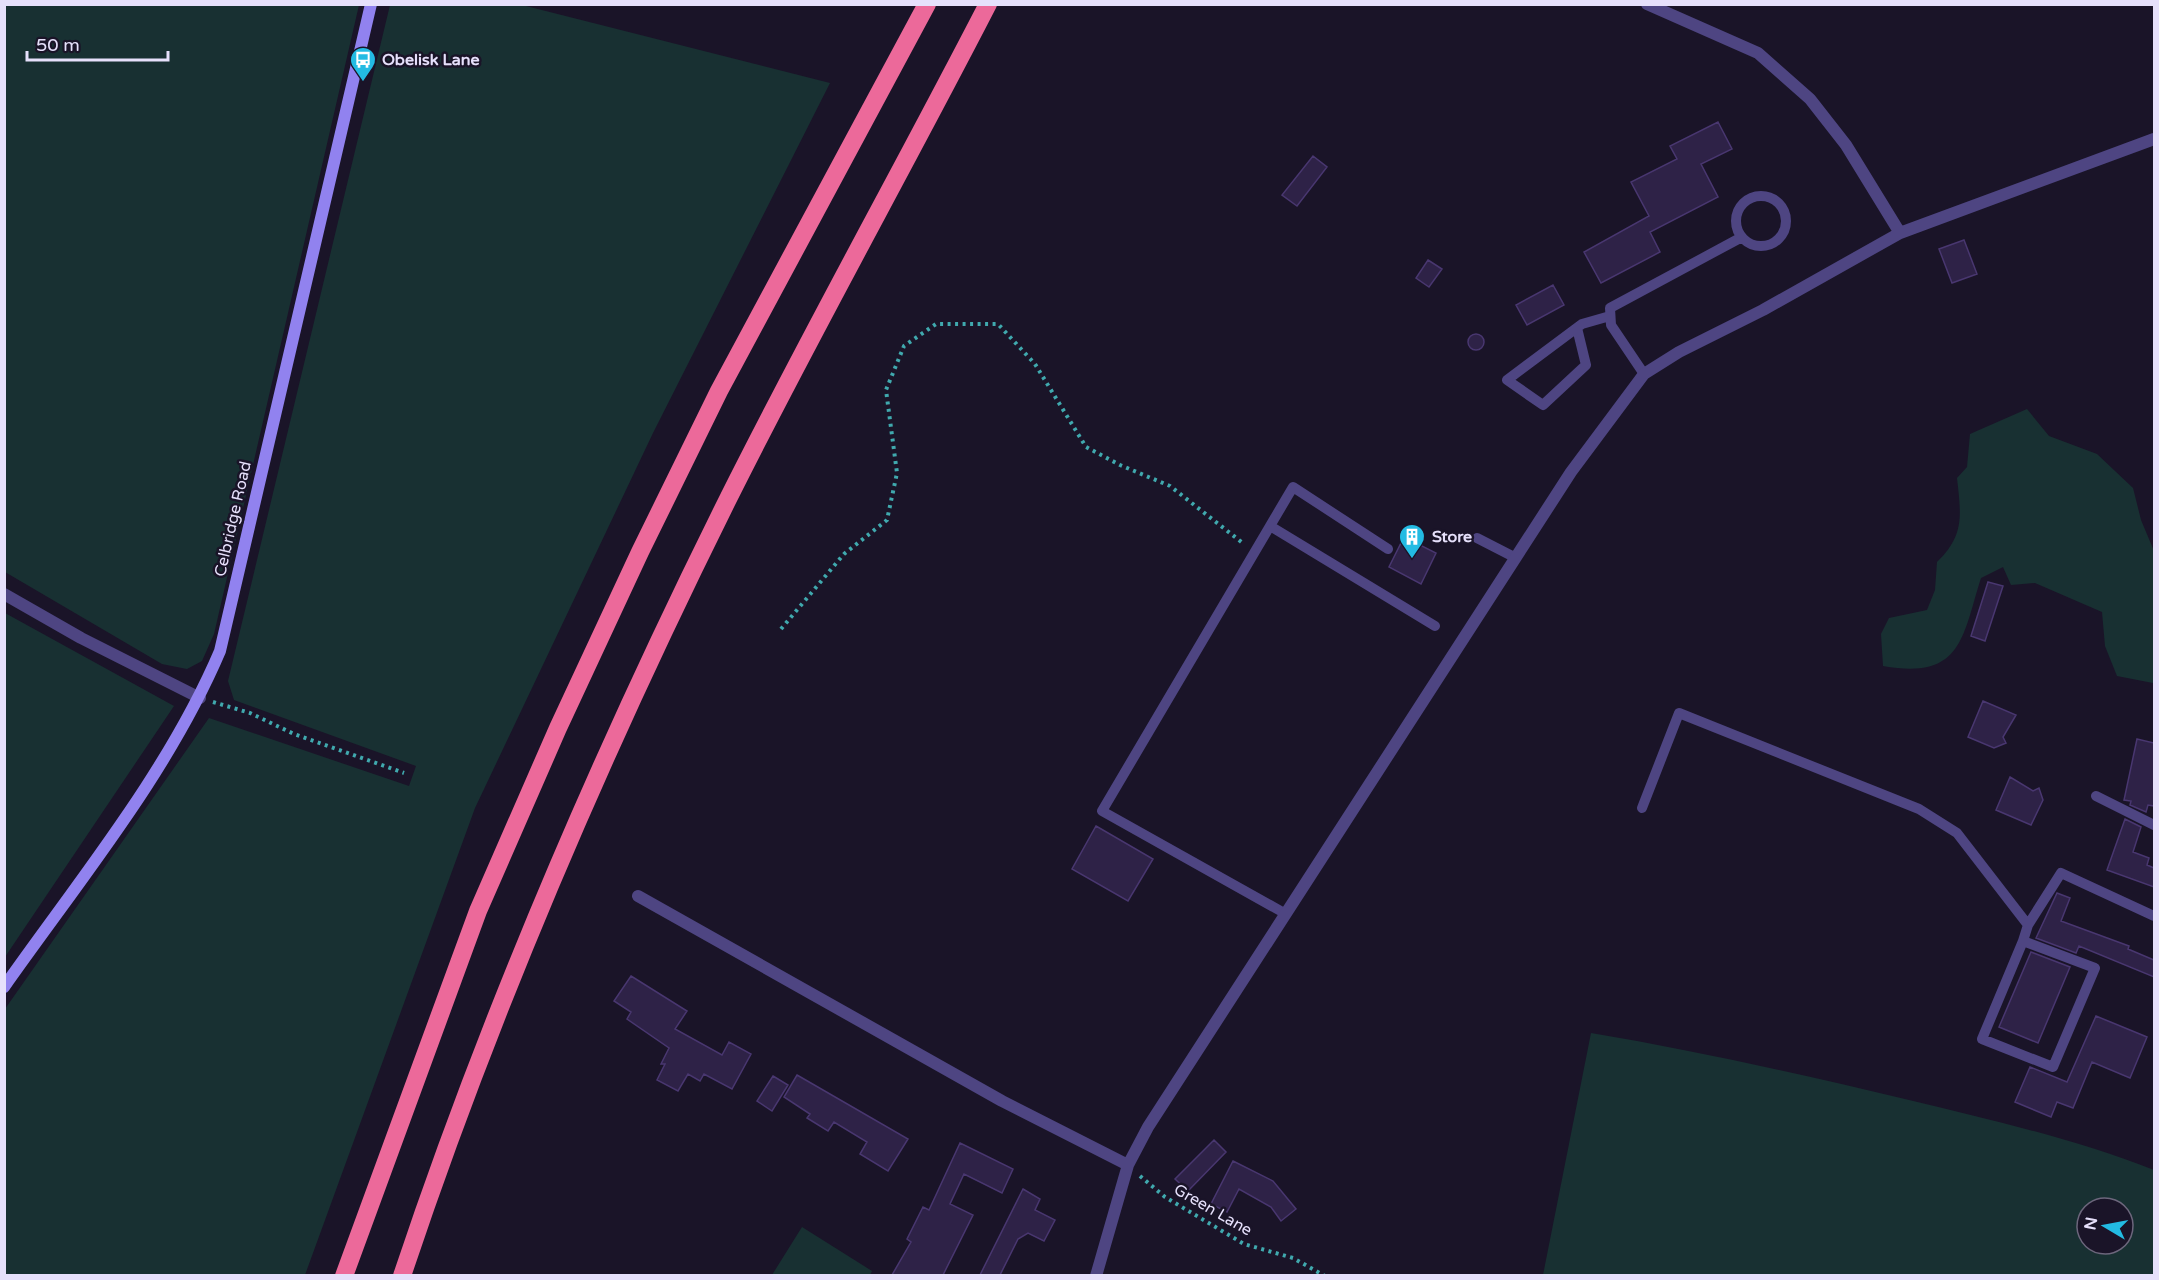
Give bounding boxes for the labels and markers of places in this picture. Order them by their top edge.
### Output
bus stop icon: Obelisk Lane [348,45,378,83]
place label: Obelisk Lane [382,50,480,70]
building icon: Store [1397,522,1427,560]
place label: Store [1432,527,1472,547]

